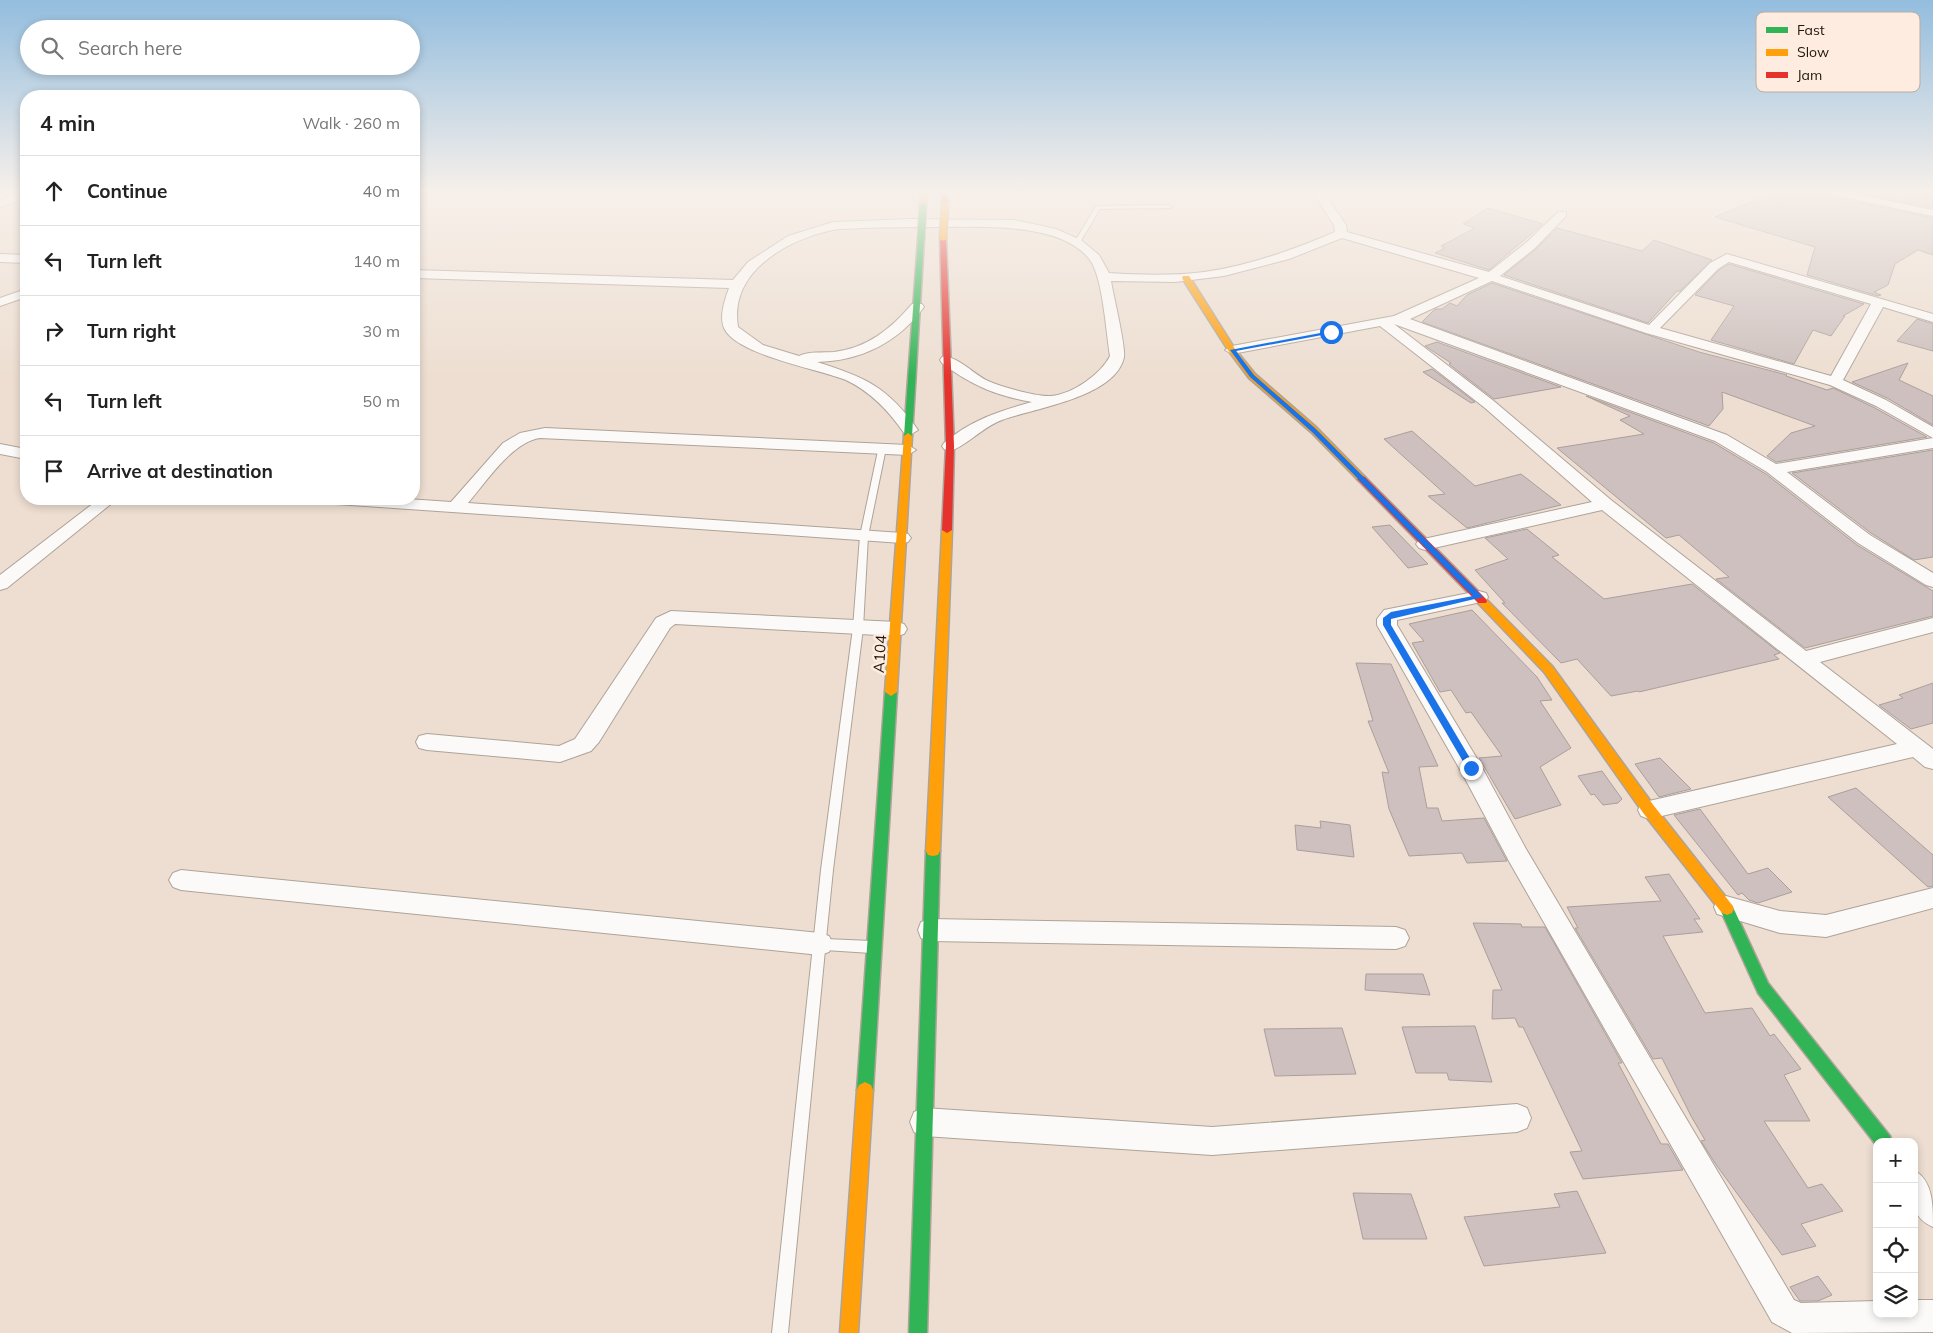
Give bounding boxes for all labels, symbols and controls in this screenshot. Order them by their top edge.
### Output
legend [1756,12,1920,92]
search box [20,20,420,75]
text: Fast [1797,21,1825,39]
icon: search [38,34,66,62]
text: Search here [78,36,182,60]
text: Slow [1797,43,1829,61]
text: Jam [1797,66,1822,84]
text: 4 min [40,110,95,136]
text: Walk · 260 m [302,113,400,133]
icon: ahead [40,177,68,205]
text: Continue [87,179,167,203]
text: 40 m [363,181,400,201]
icon: left [40,247,68,275]
text: Turn left [87,249,162,273]
text: 140 m [353,251,400,271]
icon: right [40,317,68,345]
text: Turn right [87,319,176,343]
text: 30 m [363,321,400,341]
route start [1320,321,1343,344]
icon: left [40,387,68,415]
text: Turn left [87,389,162,413]
text: 50 m [363,391,400,411]
icon: arrive [40,457,68,485]
text: Arrive at destination [87,459,273,483]
street label: A104 [869,634,890,674]
route end [1460,757,1483,780]
map controls [1873,1138,1918,1318]
button: + [1873,1138,1918,1183]
button: − [1873,1183,1918,1228]
button: locate [1873,1228,1918,1273]
button: layers [1873,1273,1918,1318]

